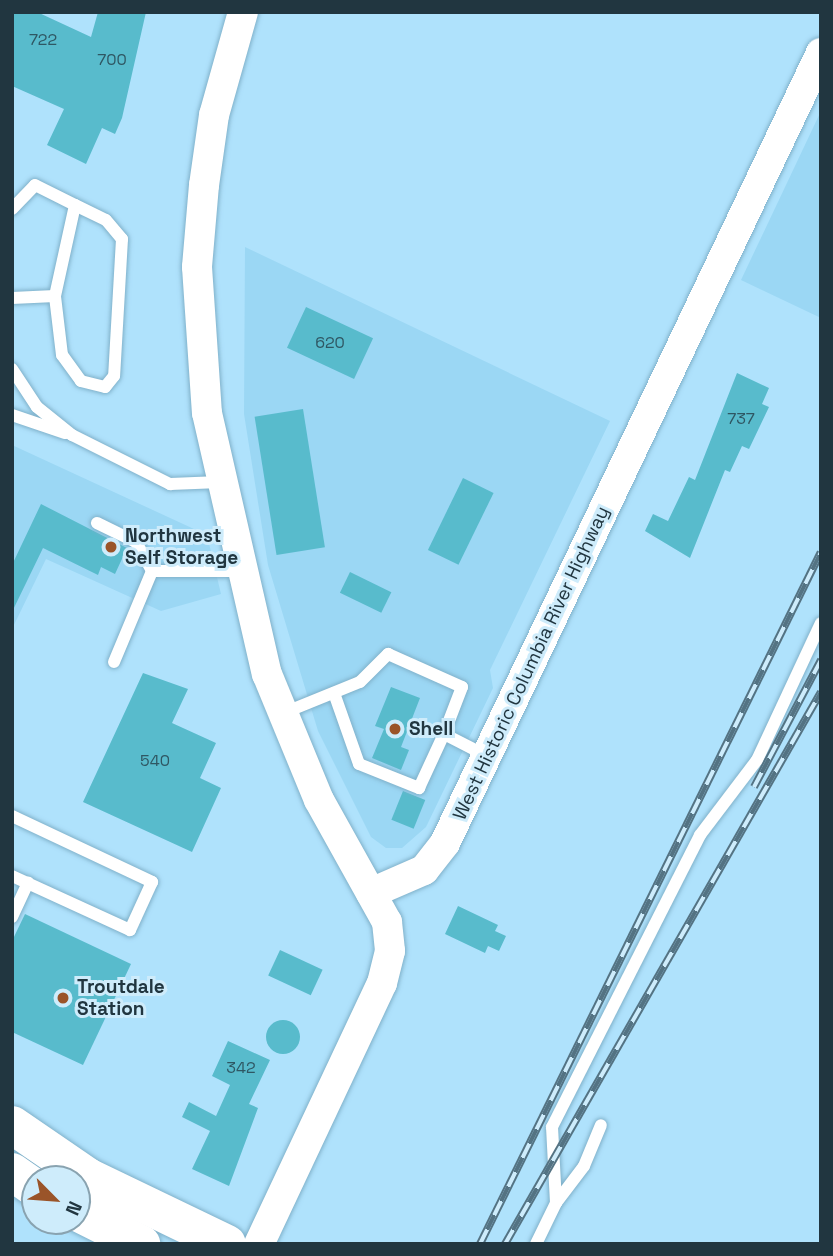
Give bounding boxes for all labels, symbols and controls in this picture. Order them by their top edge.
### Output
house number: 722 [29,30,57,50]
house number: 700 [97,50,127,70]
house number: 620 [315,333,345,353]
house number: 737 [727,409,755,429]
street label: West Historic Columbia River Highway [448,503,614,823]
place label: Northwest Self Storage [125,525,238,569]
marker: Northwest Self Storage [103,539,119,555]
place label: Shell [409,718,453,740]
marker: Shell [387,721,403,737]
house number: 540 [140,751,170,771]
place label: Troutdale Station [77,976,165,1020]
marker: Troutdale Station [55,990,71,1006]
house number: 342 [226,1058,256,1078]
north arrow [21,1165,91,1235]
text: N [60,1197,88,1219]

